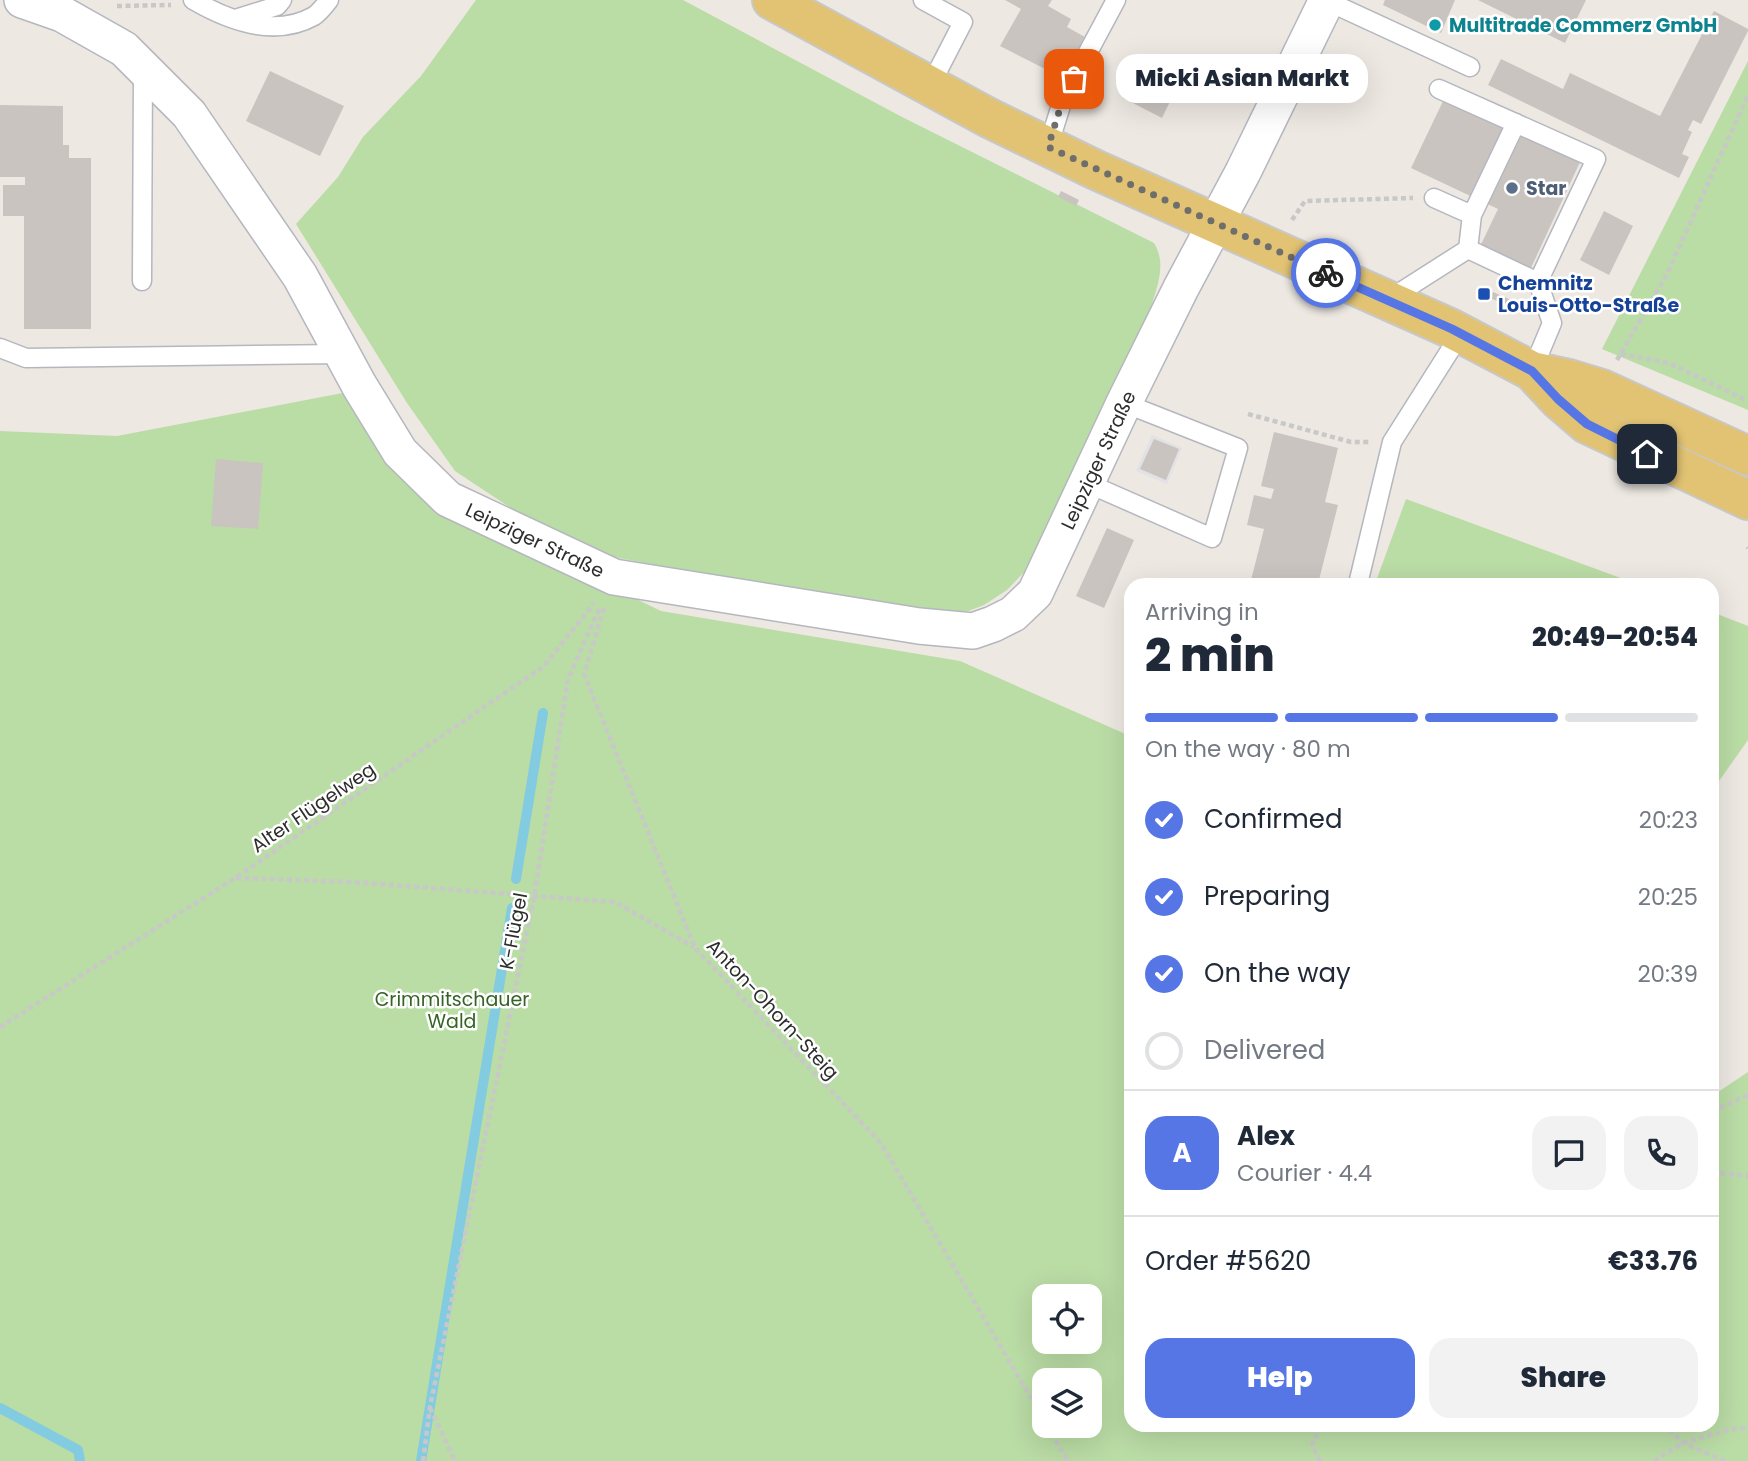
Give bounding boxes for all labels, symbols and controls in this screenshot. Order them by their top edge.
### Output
place label: Multitrade Commerz GmbH [1449,12,1717,39]
marker: Multitrade Commerz GmbH [1427,17,1443,33]
pin [1044,49,1104,109]
callout: Micki Asian Markt [1116,55,1368,104]
icon: bag [1055,60,1093,98]
text: Micki Asian Markt [1135,62,1349,94]
place label: Star [1526,175,1566,202]
marker: Star [1504,180,1520,196]
courier [1291,238,1361,308]
icon: bike [1307,254,1345,292]
place label: Chemnitz Louis-Otto-Straße [1498,270,1680,319]
marker: Chemnitz Louis-Otto-Straße [1476,286,1492,302]
street label: Leipziger Straße [1054,386,1142,534]
pin [1617,424,1677,484]
icon: home [1628,435,1666,473]
street label: Leipziger Straße [461,496,609,584]
text: Arriving in [1145,596,1259,628]
text: 20:49–20:54 [1532,619,1698,655]
text: 2 min [1145,623,1275,687]
text: On the way · 80 m [1145,733,1351,765]
street label: Alter Flügelweg [246,756,381,859]
icon: check [1145,801,1183,839]
text: Confirmed [1204,801,1342,837]
text: 20:23 [1639,804,1698,836]
icon: check [1145,878,1183,916]
text: Preparing [1204,878,1330,914]
text: 20:25 [1638,881,1698,913]
street label: K-Flügel [493,890,534,972]
street label: Anton-Ohorn-Steig [700,933,845,1085]
icon: check [1145,955,1183,993]
text: On the way [1204,955,1351,991]
text: 20:39 [1637,958,1698,990]
park label: Crimmitschauer Wald [375,986,529,1035]
text: Delivered [1204,1032,1325,1068]
button: chat [1532,1116,1606,1190]
button: phone [1624,1116,1698,1190]
text: Alex [1237,1118,1295,1154]
text: A [1172,1135,1192,1171]
text: Courier · 4.4 [1237,1157,1372,1189]
text: Order #5620 [1145,1243,1311,1279]
text: €33.76 [1608,1243,1698,1279]
map controls [1032,1284,1102,1438]
button: locate [1032,1284,1102,1354]
button: Help [1145,1338,1415,1418]
button: Share [1429,1338,1698,1418]
button: layers [1032,1368,1102,1438]

